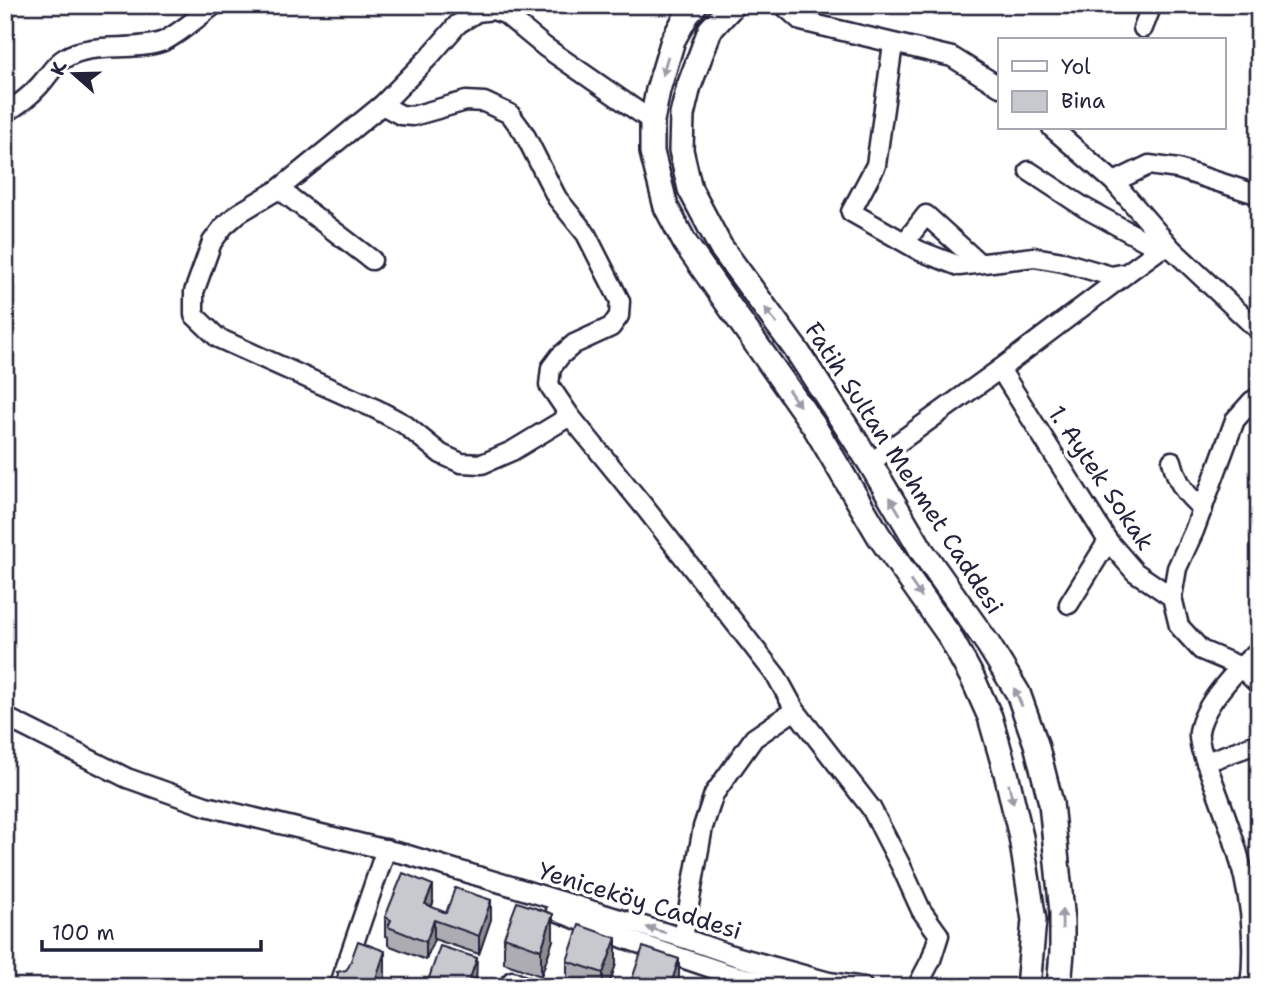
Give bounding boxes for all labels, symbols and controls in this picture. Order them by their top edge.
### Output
north arrow [38,38,108,108]
legend [998,38,1226,130]
text: Yol [1061,53,1091,81]
one-way arrow [659,56,669,77]
text: K [45,58,72,79]
text: Bina [1061,87,1105,115]
one-way arrow [764,306,778,325]
street label: Fatih Sultan Mehmet Caddesi [797,316,1011,620]
one-way arrow [787,389,801,407]
street label: 1. Aytek Sokak [1041,399,1161,557]
one-way arrow [889,496,902,516]
one-way arrow [909,580,923,598]
one-way arrow [1013,686,1024,707]
one-way arrow [1006,783,1017,805]
street label: Yeniceköy Caddesi [534,855,746,947]
one-way arrow [1056,907,1068,929]
scale bar [42,908,261,952]
text: 100 m [52,919,115,947]
one-way arrow [645,925,666,935]

